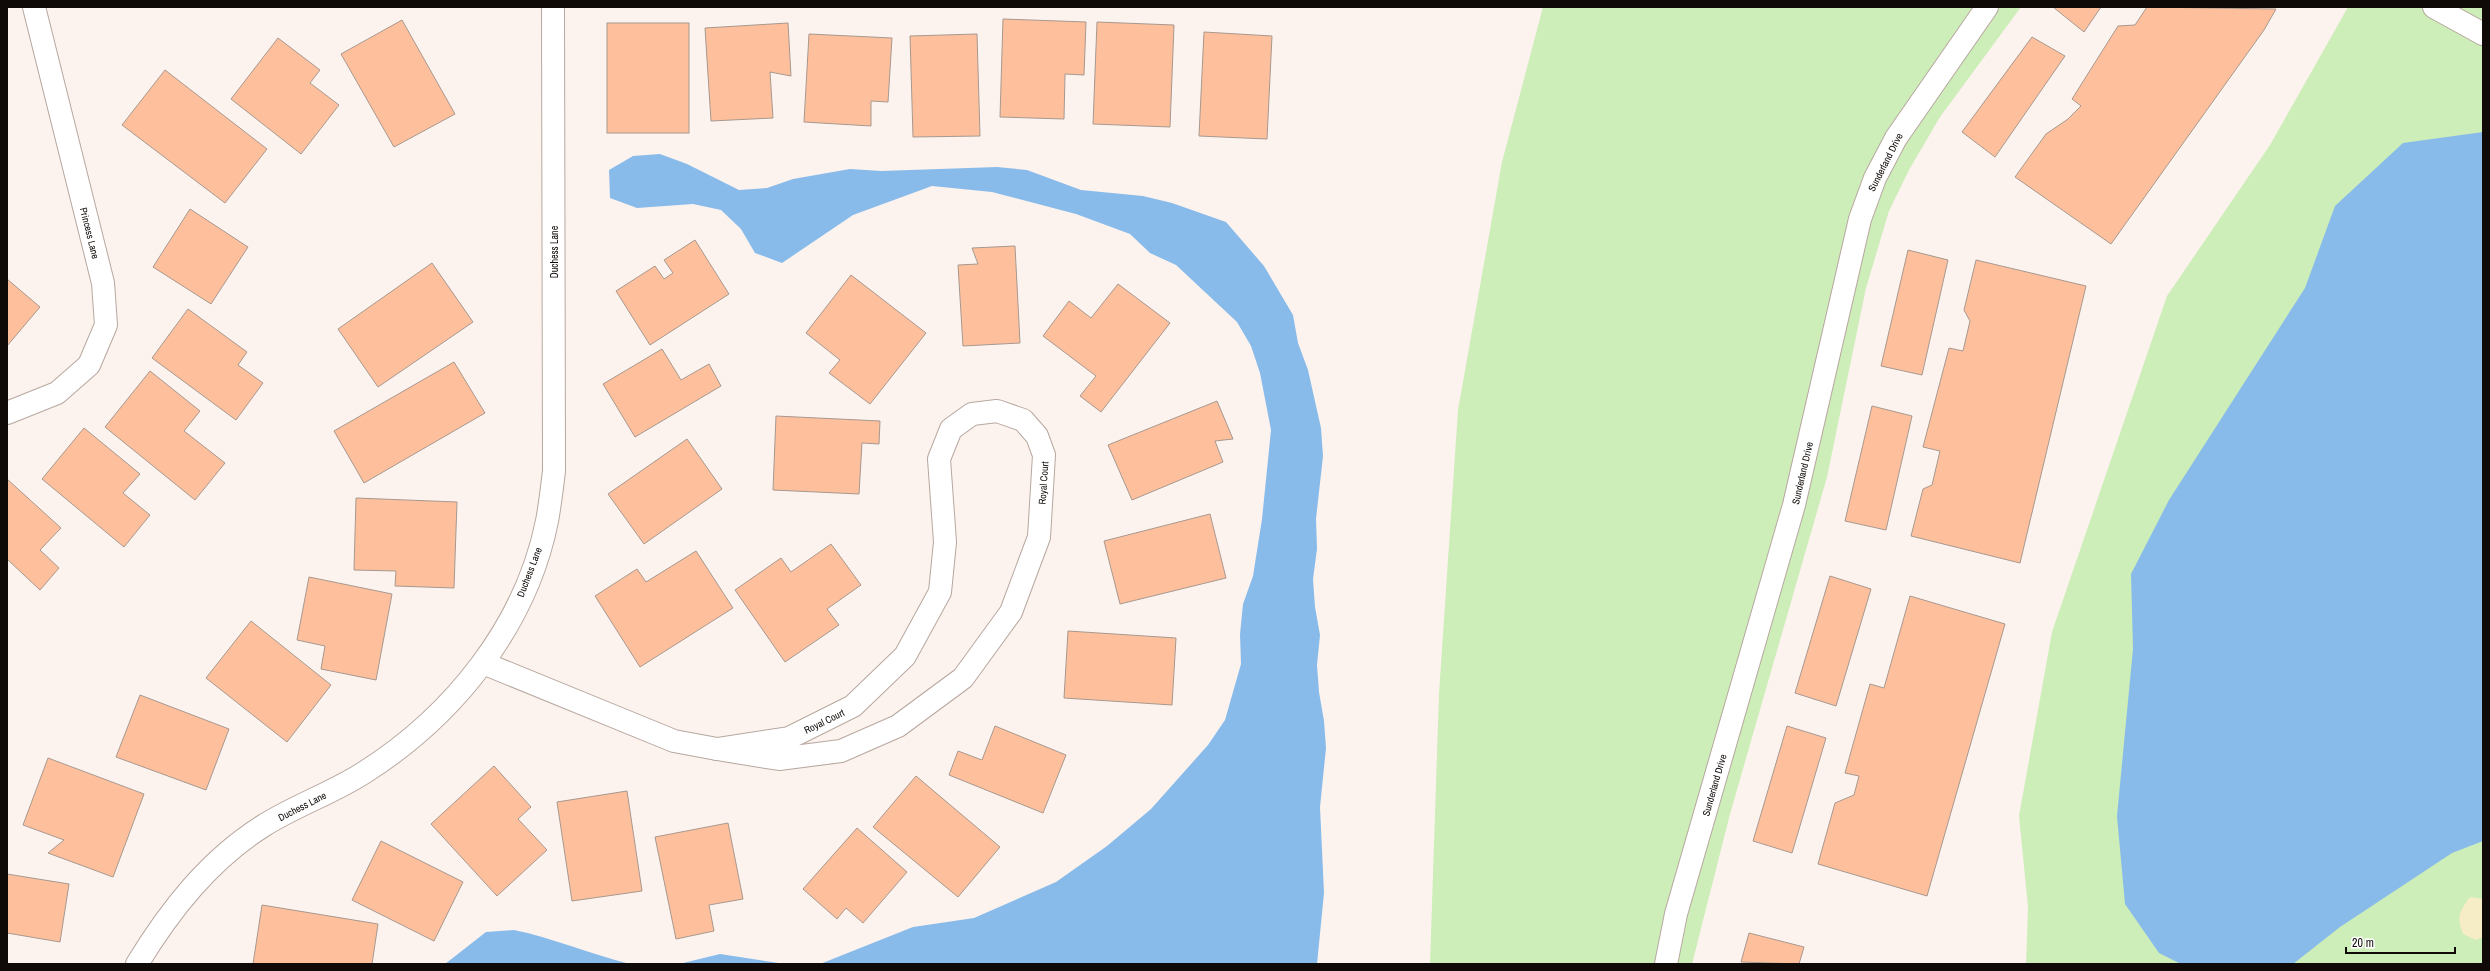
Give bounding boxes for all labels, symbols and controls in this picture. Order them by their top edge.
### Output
street label: Sunderland Drive [1865,130,1906,194]
street label: Princess Lane [77,206,102,261]
street label: Duchess Lane [548,225,561,278]
street label: Sunderland Drive [1789,440,1816,506]
street label: Royal Court [1036,460,1052,505]
street label: Duchess Lane [514,545,545,599]
street label: Royal Court [802,706,847,737]
street label: Sunderland Drive [1699,752,1730,818]
street label: Duchess Lane [276,789,329,824]
scale bar [2346,929,2455,955]
text: 20 m [2352,935,2374,951]

